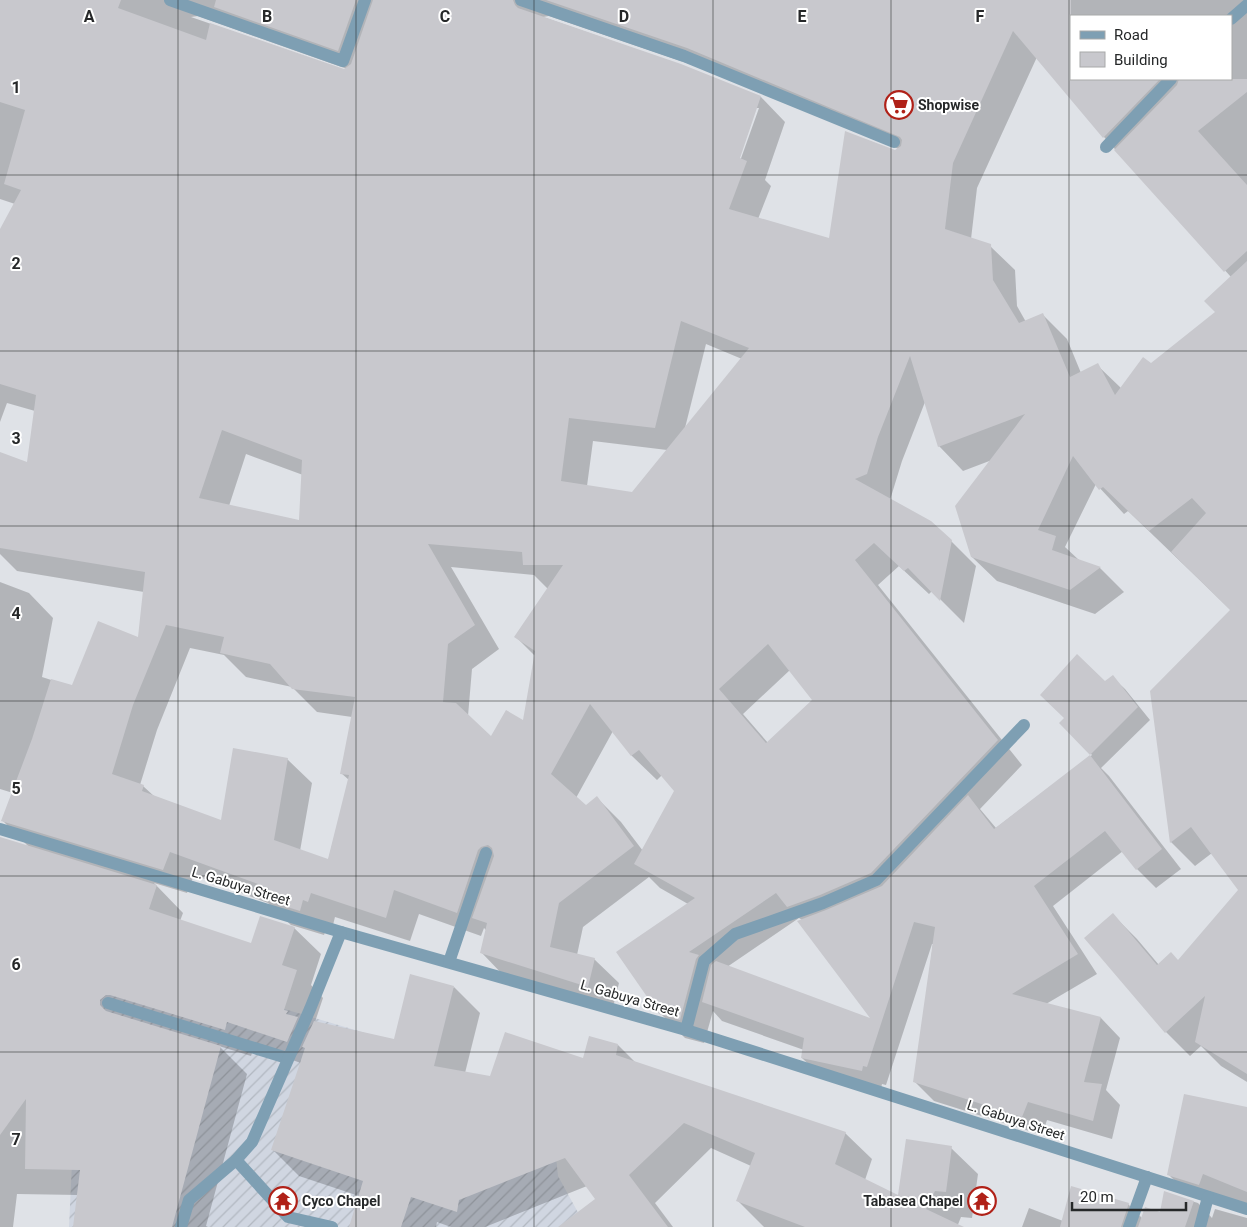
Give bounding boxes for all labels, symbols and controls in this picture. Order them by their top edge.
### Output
text: A [84,7,95,26]
text: B [262,7,272,26]
text: C [440,7,450,26]
text: D [619,7,629,26]
text: E [798,7,807,26]
text: F [976,7,985,26]
legend [1070,15,1232,80]
text: Road [1114,26,1148,44]
text: Building [1114,51,1168,69]
text: 1 [11,78,21,97]
supermarket icon: Shopwise [884,90,914,120]
place label: Shopwise [918,97,979,113]
text: 2 [11,254,21,273]
text: 3 [11,429,21,448]
text: 4 [11,604,21,623]
text: 5 [11,779,21,798]
street label: L. Gabuya Street [190,863,292,909]
text: 6 [11,955,21,974]
street label: L. Gabuya Street [579,976,682,1020]
street label: L. Gabuya Street [965,1097,1067,1143]
text: 7 [11,1130,21,1149]
scale bar [1072,1180,1186,1212]
temple icon: Cyco Chapel [268,1186,298,1216]
temple icon: Tabasea Chapel [967,1186,997,1216]
text: 20 m [1080,1188,1114,1206]
place label: Cyco Chapel [302,1193,380,1209]
place label: Tabasea Chapel [863,1193,963,1209]

